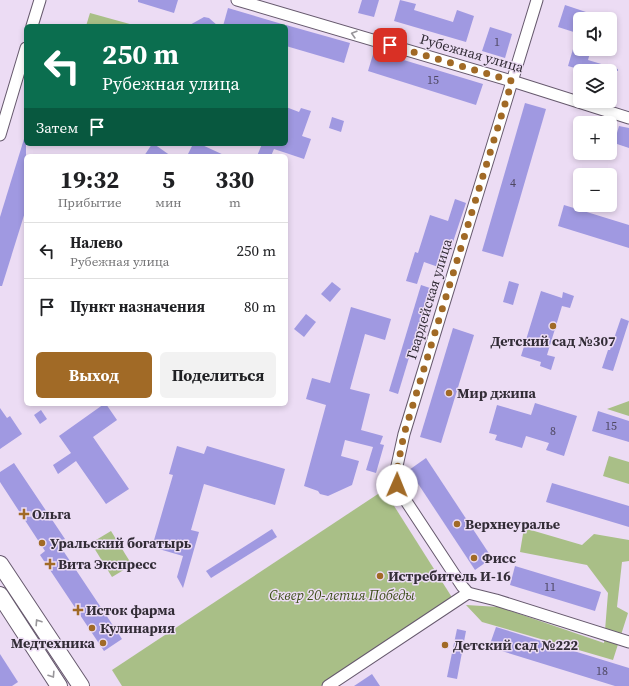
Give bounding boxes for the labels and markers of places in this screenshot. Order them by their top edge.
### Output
pin [373,28,407,62]
marker: Детский сад №307 [548,321,558,331]
place label: Детский сад №307 [490,331,616,351]
place label: Мир джипа [457,383,537,403]
marker: Мир джипа [444,388,454,398]
place label: Ольга [32,504,71,524]
marker: Ольга [19,509,29,519]
place label: Верхнеуралье [465,514,560,534]
marker: Верхнеуралье [452,519,462,529]
place label: Уральский богатырь [50,533,192,553]
marker: Уральский богатырь [37,538,47,548]
place label: Фисс [482,548,516,568]
marker: Фисс [469,553,479,563]
place label: Вита Экспресс [58,554,157,574]
marker: Вита Экспресс [45,559,55,569]
place label: Истребитель И-16 [388,566,511,586]
marker: Истребитель И-16 [375,571,385,581]
place label: Исток фарма [86,600,176,620]
marker: Исток фарма [73,605,83,615]
place label: Кулинария [100,618,175,638]
marker: Кулинария [87,623,97,633]
place label: Медтехника [11,633,96,653]
place label: Детский сад №222 [453,635,579,655]
marker: Медтехника [98,638,108,648]
marker: Детский сад №222 [440,640,450,650]

